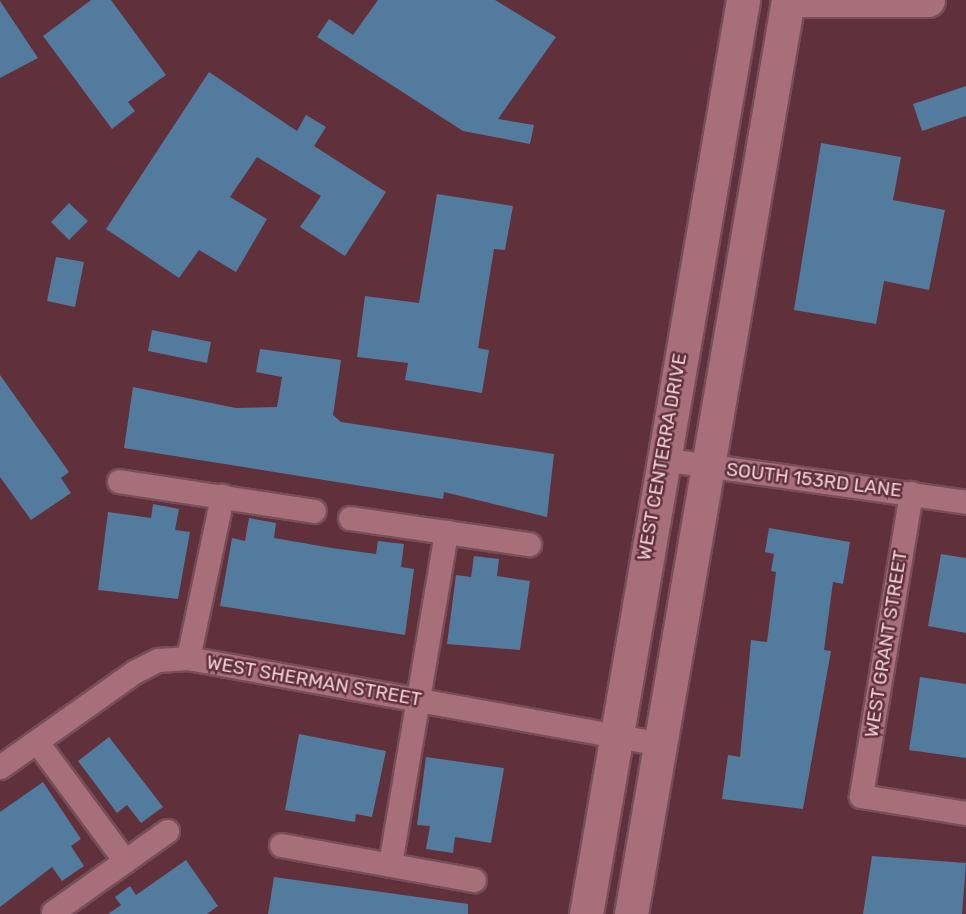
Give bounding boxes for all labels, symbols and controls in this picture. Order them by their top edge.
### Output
street label: WEST CENTERRA DRIVE [632,351,692,563]
street label: SOUTH 153RD LANE [725,458,903,502]
street label: WEST GRANT STREET [860,548,912,740]
street label: WEST SHERMAN STREET [205,651,423,711]

